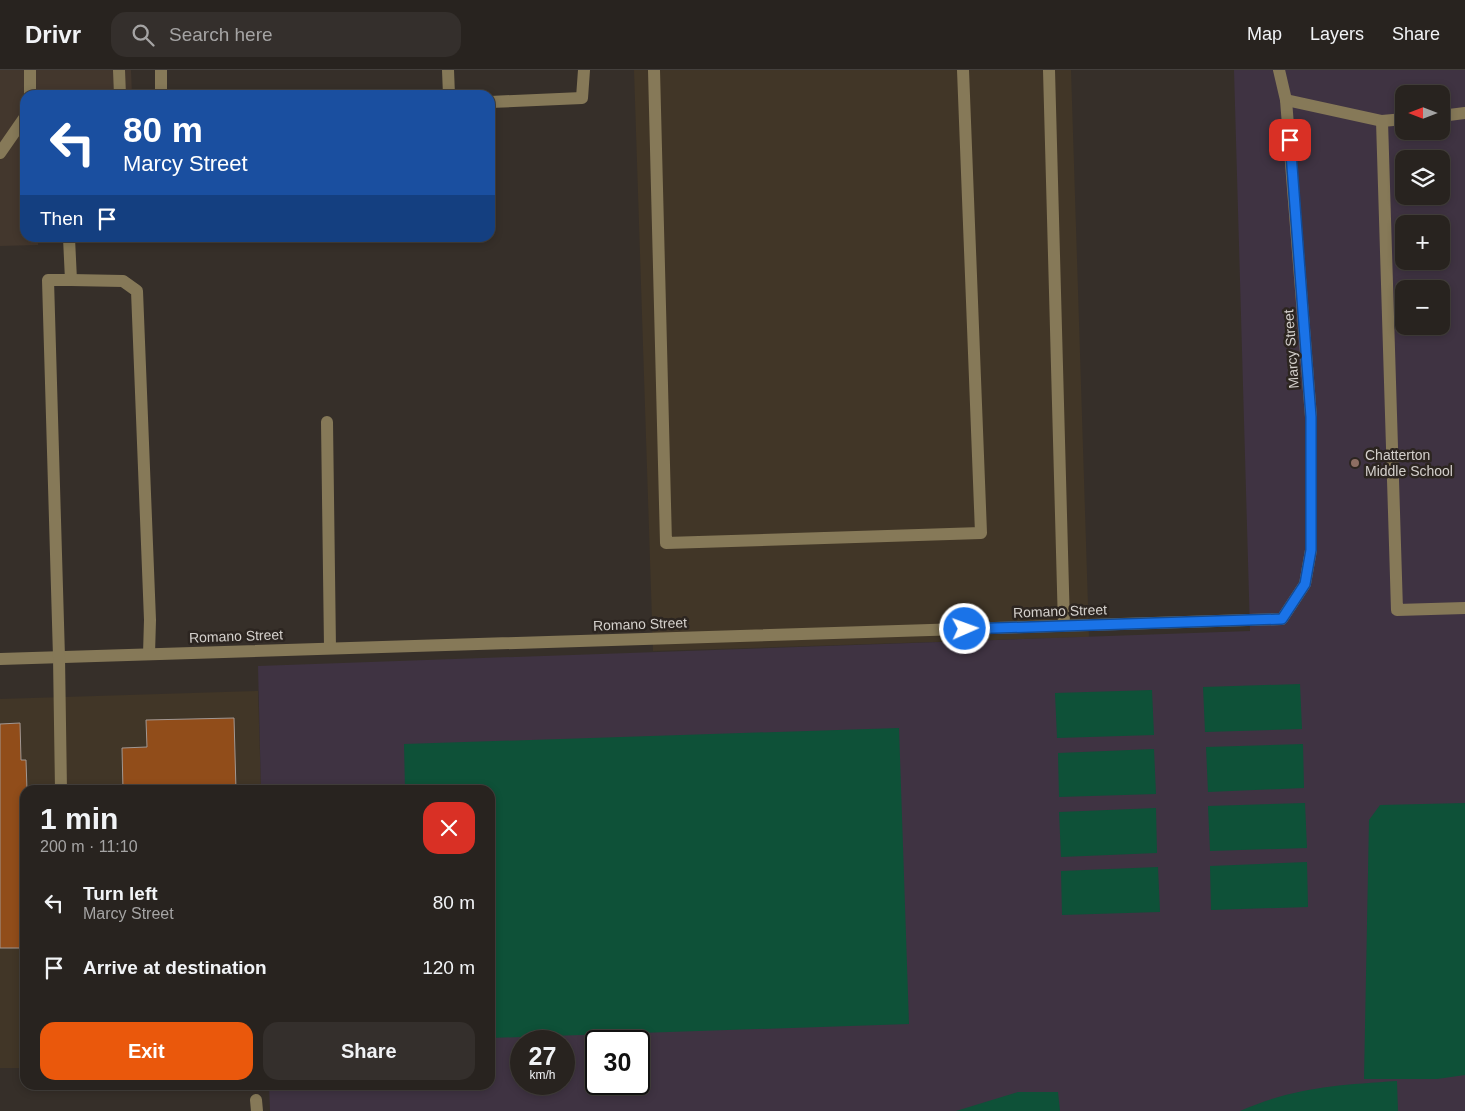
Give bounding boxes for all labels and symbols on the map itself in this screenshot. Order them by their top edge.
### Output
north arrow [1395,85,1450,140]
pin [1269,119,1311,161]
street label: Marcy Street [1280,309,1302,389]
place label: Chatterton Middle School [1365,447,1453,479]
marker: Chatterton Middle School [1349,457,1361,469]
street label: Romano Street [1013,601,1107,621]
position arrow [938,602,990,654]
street label: Romano Street [593,614,687,634]
street label: Romano Street [189,626,283,646]
speed limit sign: 30 [585,1030,650,1095]

